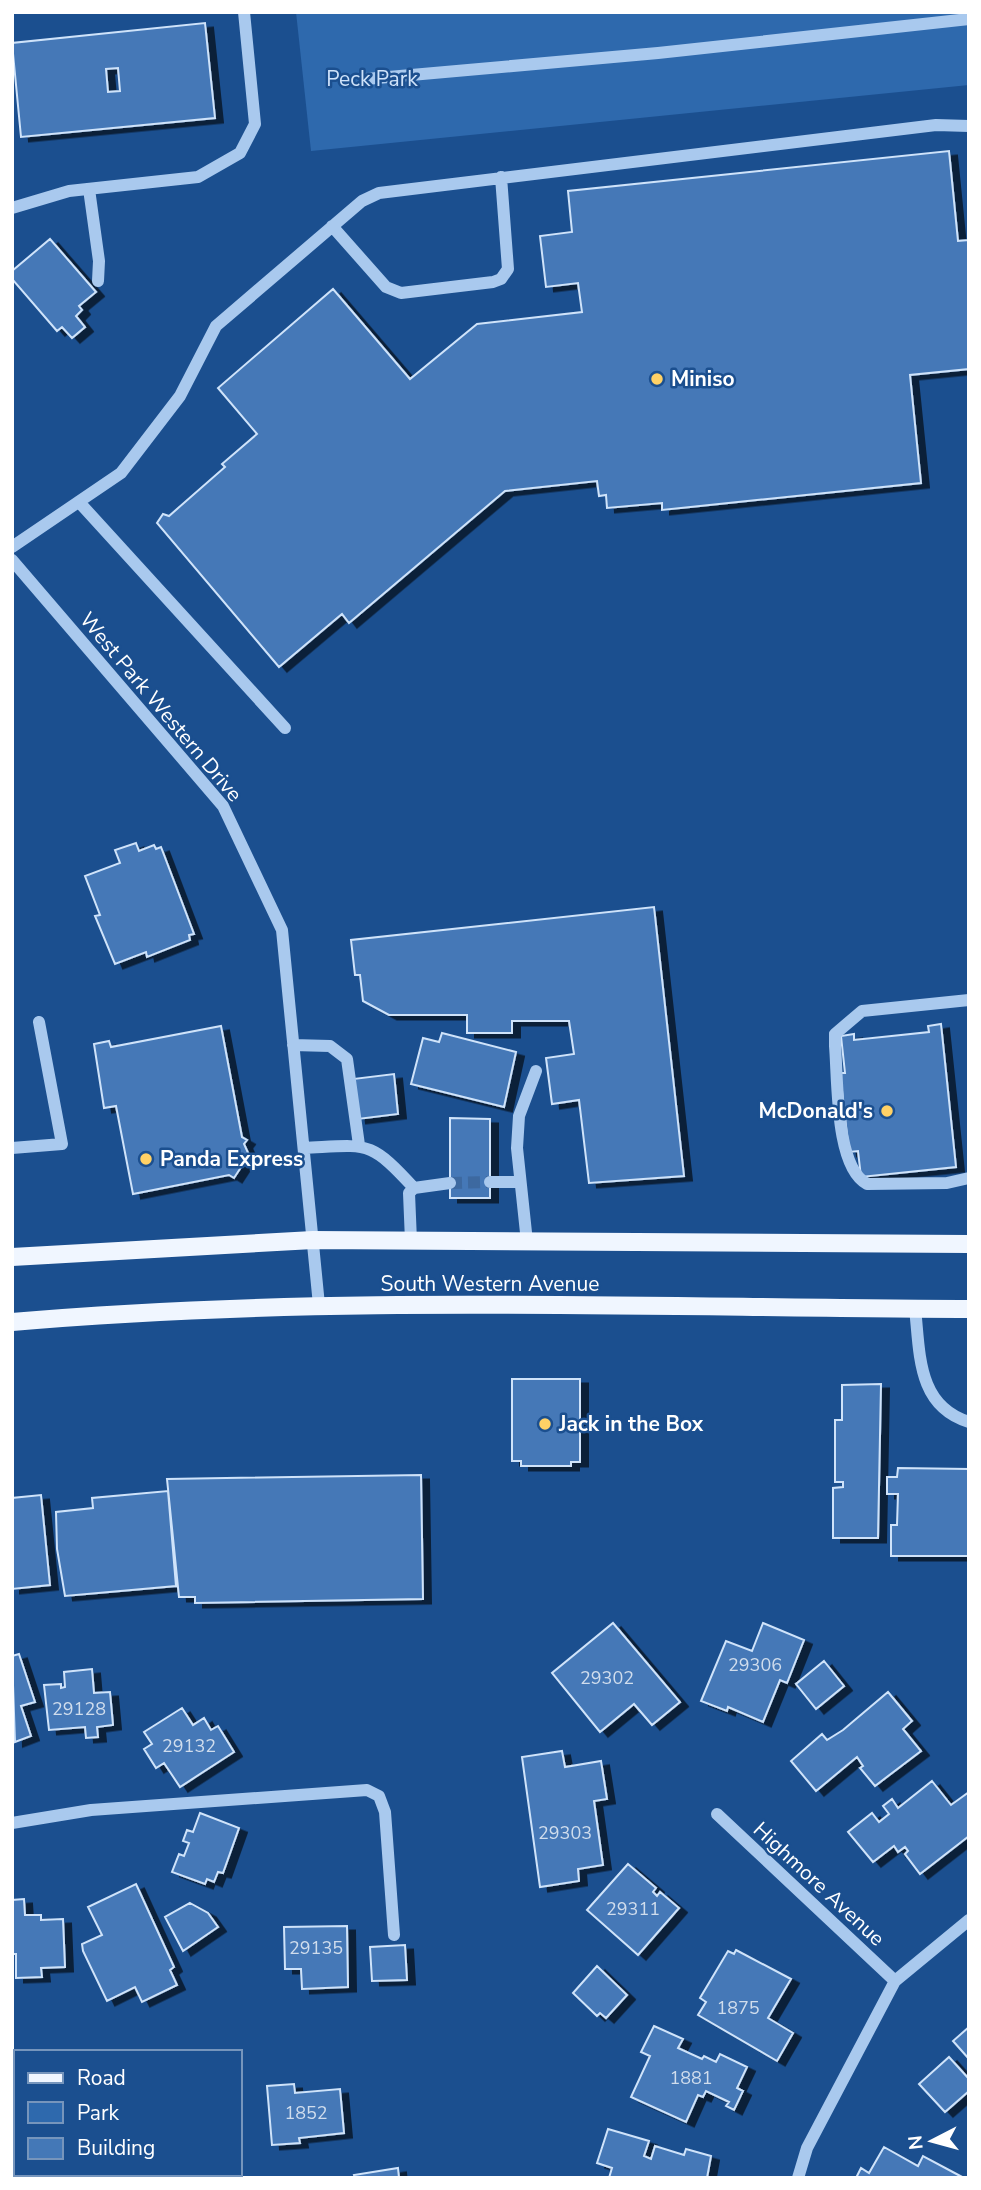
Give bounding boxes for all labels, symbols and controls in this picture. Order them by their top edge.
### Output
park label: Peck Park [326,65,418,93]
place label: Miniso [671,365,735,393]
marker: Miniso [649,371,665,387]
street label: West Park Western Drive [73,606,249,808]
place label: McDonald's [758,1097,873,1125]
marker: McDonald's [879,1103,895,1119]
place label: Panda Express [160,1145,303,1173]
marker: Panda Express [138,1151,154,1167]
street label: South Western Avenue [381,1270,599,1298]
place label: Jack in the Box [558,1410,704,1438]
marker: Jack in the Box [537,1416,553,1432]
house number: 29306 [728,1653,782,1677]
house number: 29302 [580,1666,634,1690]
house number: 29128 [52,1697,106,1721]
house number: 29132 [162,1734,216,1758]
street label: Highmore Avenue [747,1816,891,1952]
house number: 29303 [538,1821,592,1845]
house number: 29311 [606,1897,660,1921]
house number: 29135 [289,1936,343,1960]
house number: 1875 [716,1996,760,2020]
legend [14,2050,242,2176]
text: Road [77,2064,126,2092]
house number: 1881 [669,2066,713,2090]
text: Park [77,2099,119,2127]
house number: 1852 [284,2101,328,2125]
north arrow [897,2106,967,2176]
text: Building [77,2134,155,2162]
text: N [902,2134,930,2151]

